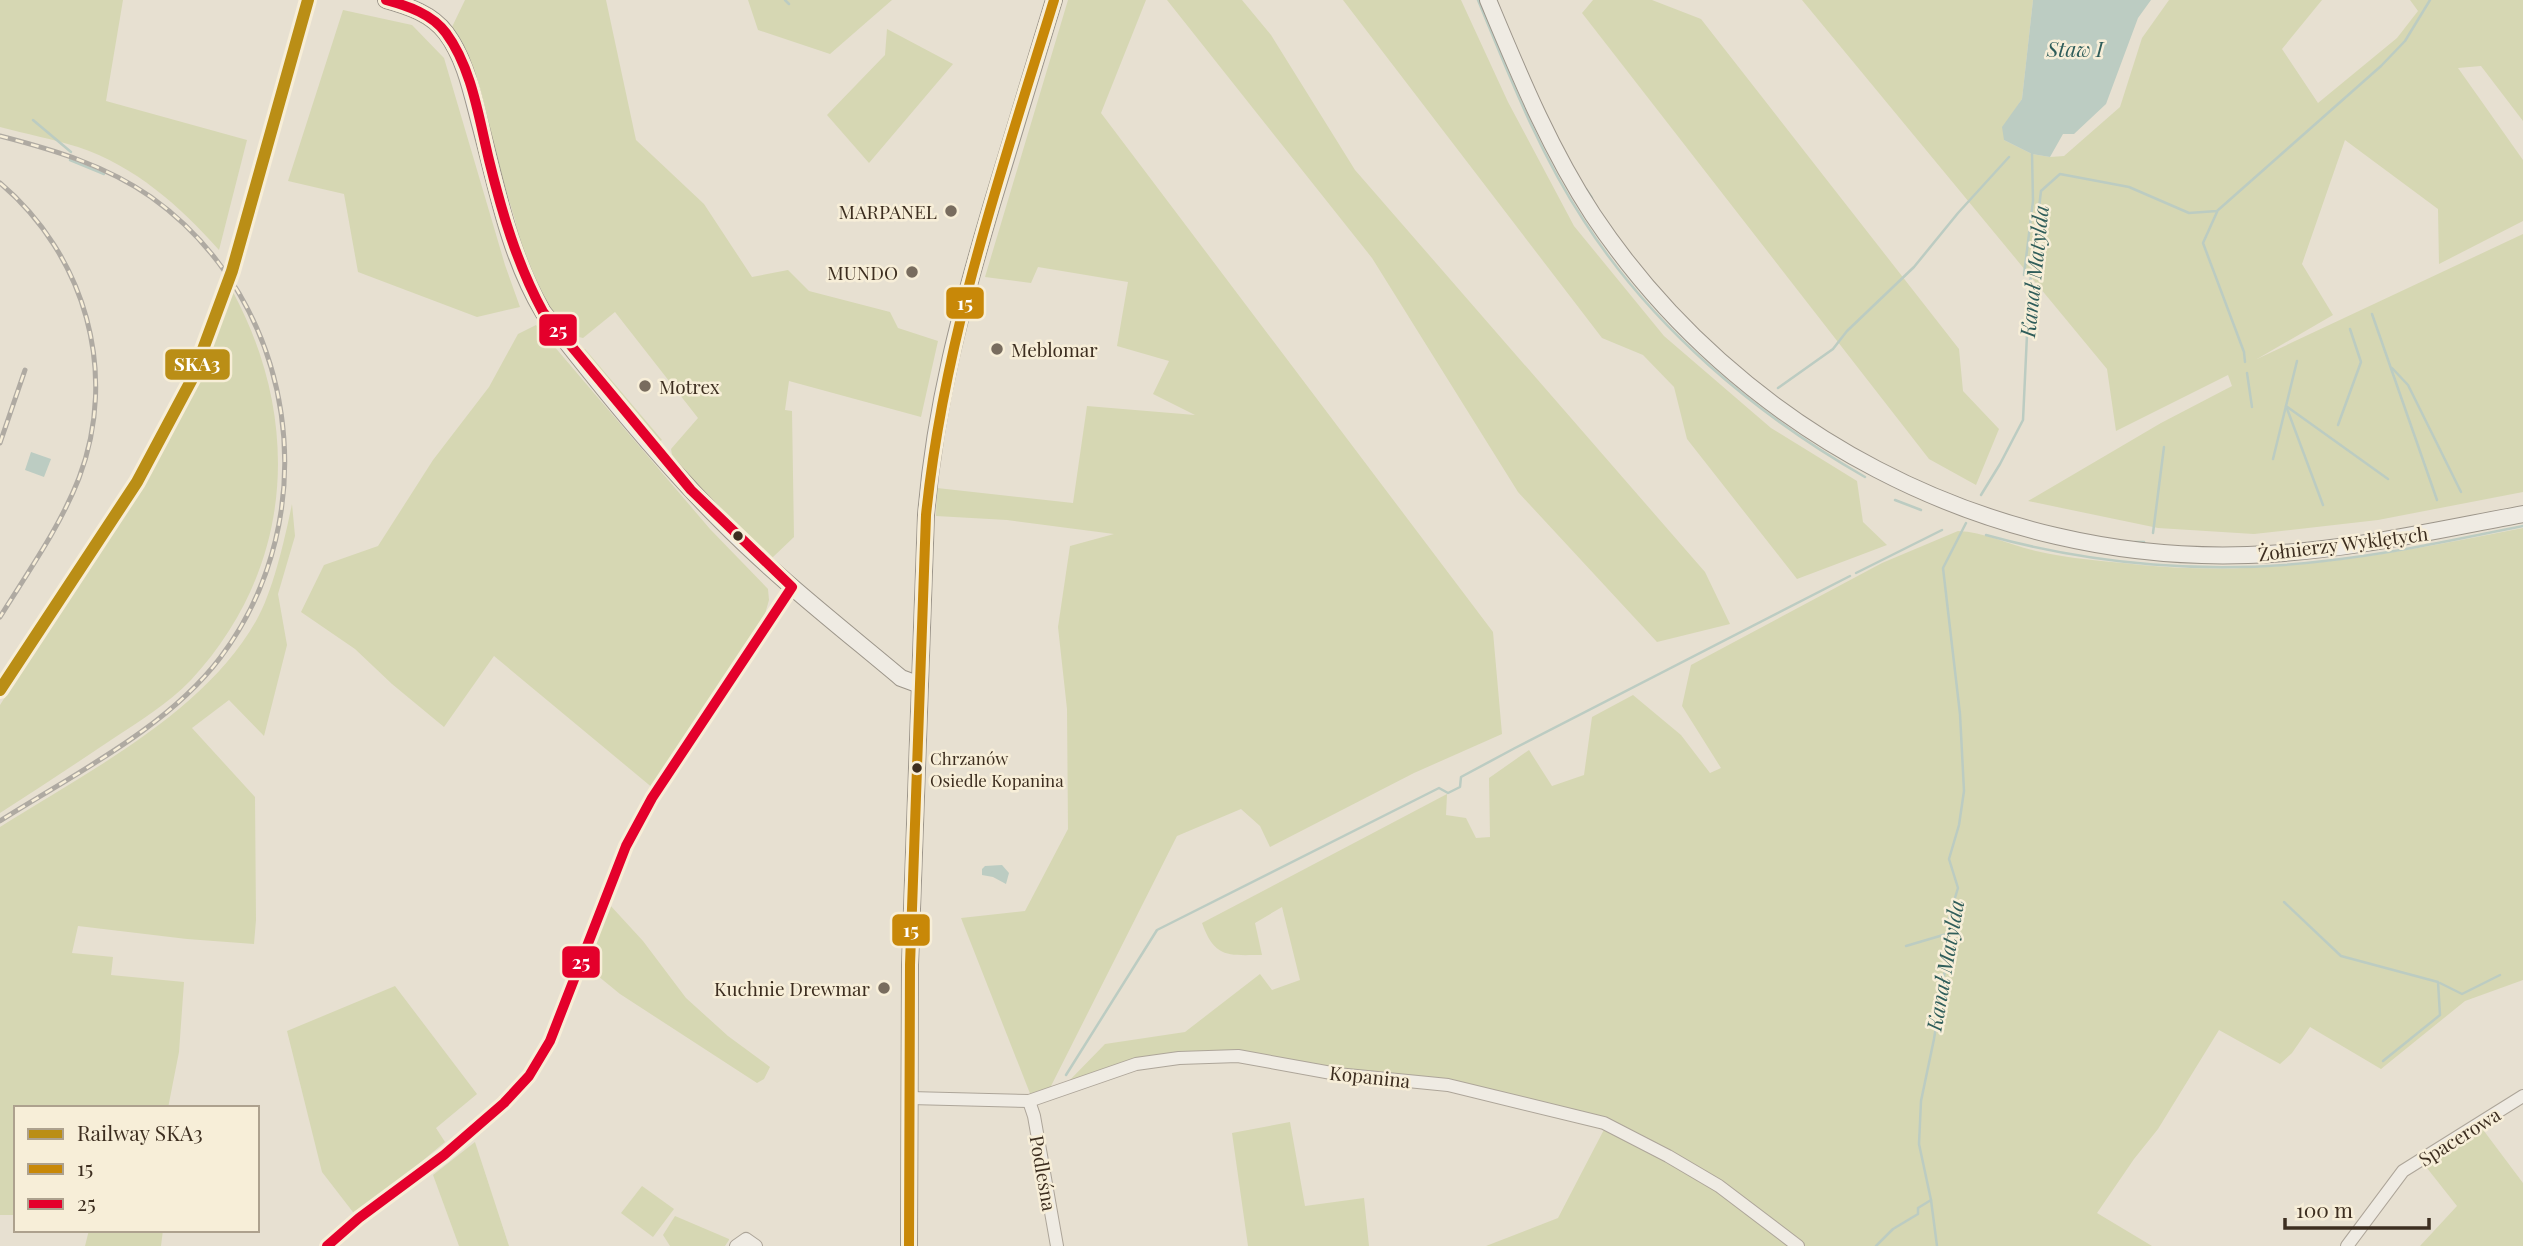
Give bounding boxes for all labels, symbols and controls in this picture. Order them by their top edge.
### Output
water label: Staw I [2046,34,2105,62]
place label: MARPANEL [838,198,937,224]
marker: MARPANEL [943,203,959,219]
water label: Kanał Matylda [2012,203,2054,340]
place label: MUNDO [827,259,898,285]
marker: MUNDO [904,264,920,280]
line badge: 15 [945,286,985,320]
text: 15 [957,289,973,315]
line badge: 25 [538,313,578,347]
text: 25 [549,316,568,342]
place label: Meblomar [1011,336,1098,362]
marker: Meblomar [989,341,1005,357]
line badge: SKA3 [164,348,231,381]
text: SKA3 [174,350,220,376]
place label: Motrex [659,373,720,399]
marker: Motrex [637,378,653,394]
street label: Żołnierzy Wyklętych [2256,520,2430,566]
unlabelled marker [731,529,745,543]
place label: Chrzanów Osiedle Kopanina [930,747,1064,791]
marker: Chrzanów Osiedle Kopanina [910,761,924,775]
water label: Kanał Matylda [1919,897,1969,1034]
line badge: 15 [891,913,931,947]
text: 15 [903,916,919,942]
line badge: 25 [561,945,601,979]
text: 25 [572,948,591,974]
place label: Kuchnie Drewmar [714,975,871,1001]
marker: Kuchnie Drewmar [876,980,892,996]
street label: Kopanina [1328,1059,1412,1093]
street label: Spacerowa [2413,1100,2505,1171]
legend [14,1106,259,1232]
text: Railway SKA3 [77,1118,203,1146]
street label: Podleśna [1025,1133,1064,1213]
text: 15 [77,1153,93,1181]
scale bar [2285,1186,2428,1230]
text: 25 [77,1188,96,1216]
text: 100 m [2296,1195,2353,1223]

